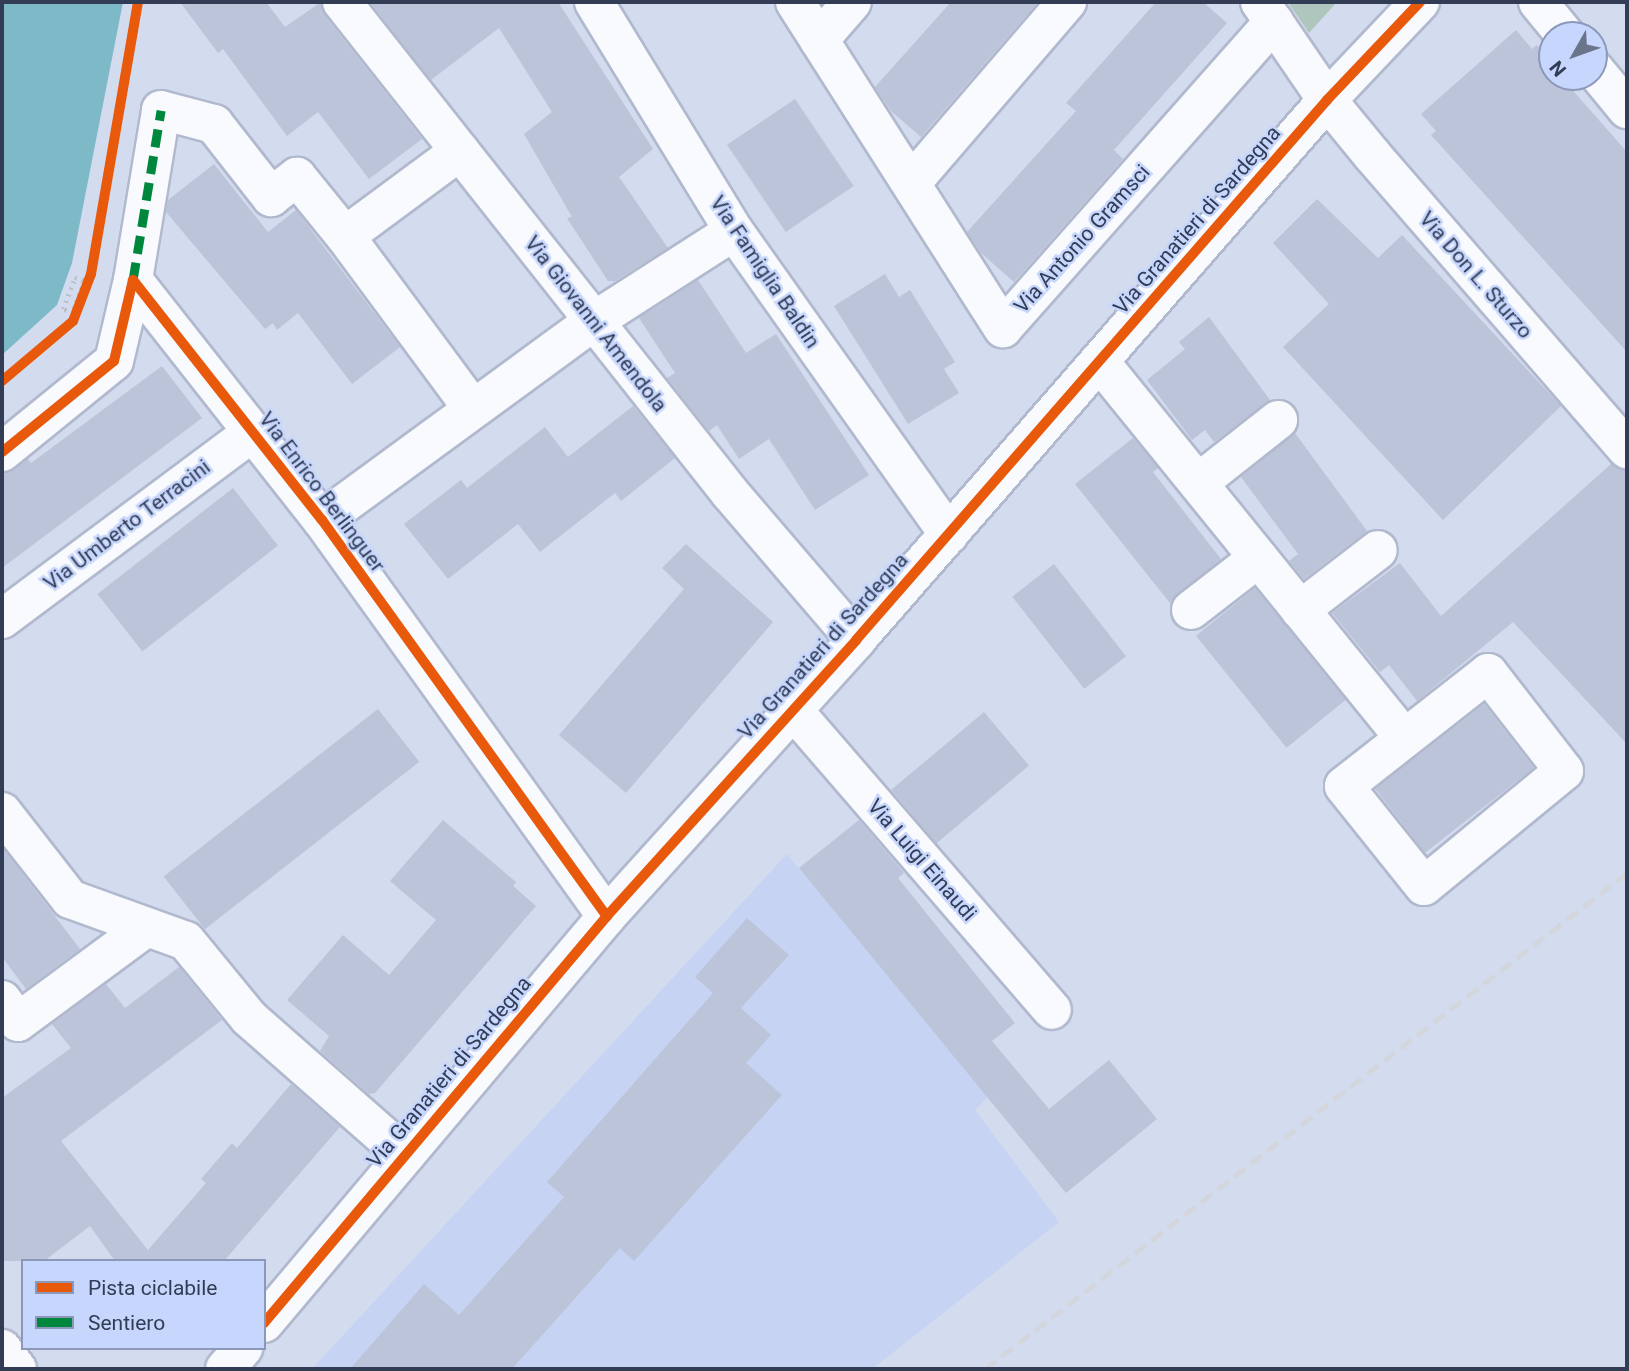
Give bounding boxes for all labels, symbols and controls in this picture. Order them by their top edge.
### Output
north arrow [1538,21,1608,91]
text: N [1545,56,1571,81]
street label: Via Granatieri di Sardegna [1108,120,1286,320]
street label: Via Antonio Gramsci [1009,160,1155,318]
street label: Via Famiglia Baldin [705,191,825,353]
street label: Via Don L. Sturzo [1414,206,1538,344]
street label: Via Giovanni Amendola [519,231,673,417]
street label: Via Enrico Berlinguer [254,407,390,577]
street label: Via Umberto Terracini [39,454,215,596]
street label: Via Granatieri di Sardegna [733,548,913,744]
street label: Via Luigi Einaudi [862,794,982,926]
street label: Via Granatieri di Sardegna [362,971,536,1173]
legend [21,1259,266,1350]
text: Pista ciclabile [88,1276,217,1300]
text: Sentiero [88,1311,165,1335]

